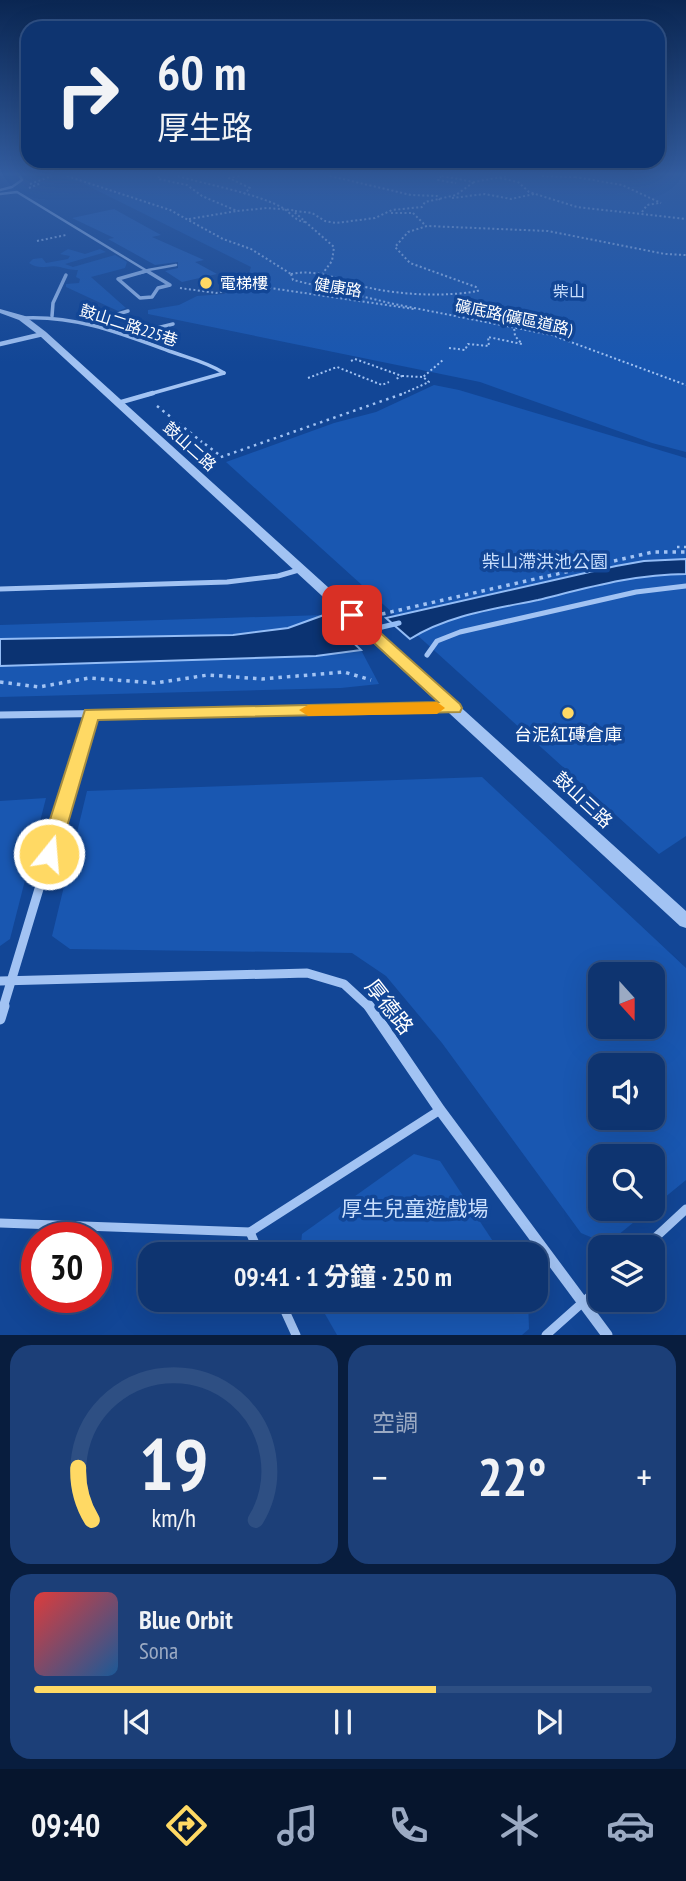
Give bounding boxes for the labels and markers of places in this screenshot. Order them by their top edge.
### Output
place label: 電梯樓 [220,273,268,293]
marker: 電梯樓 [198,275,214,291]
pin [322,585,382,645]
marker: 台泥紅磚倉庫 [560,705,576,721]
place label: 台泥紅磚倉庫 [514,723,622,746]

